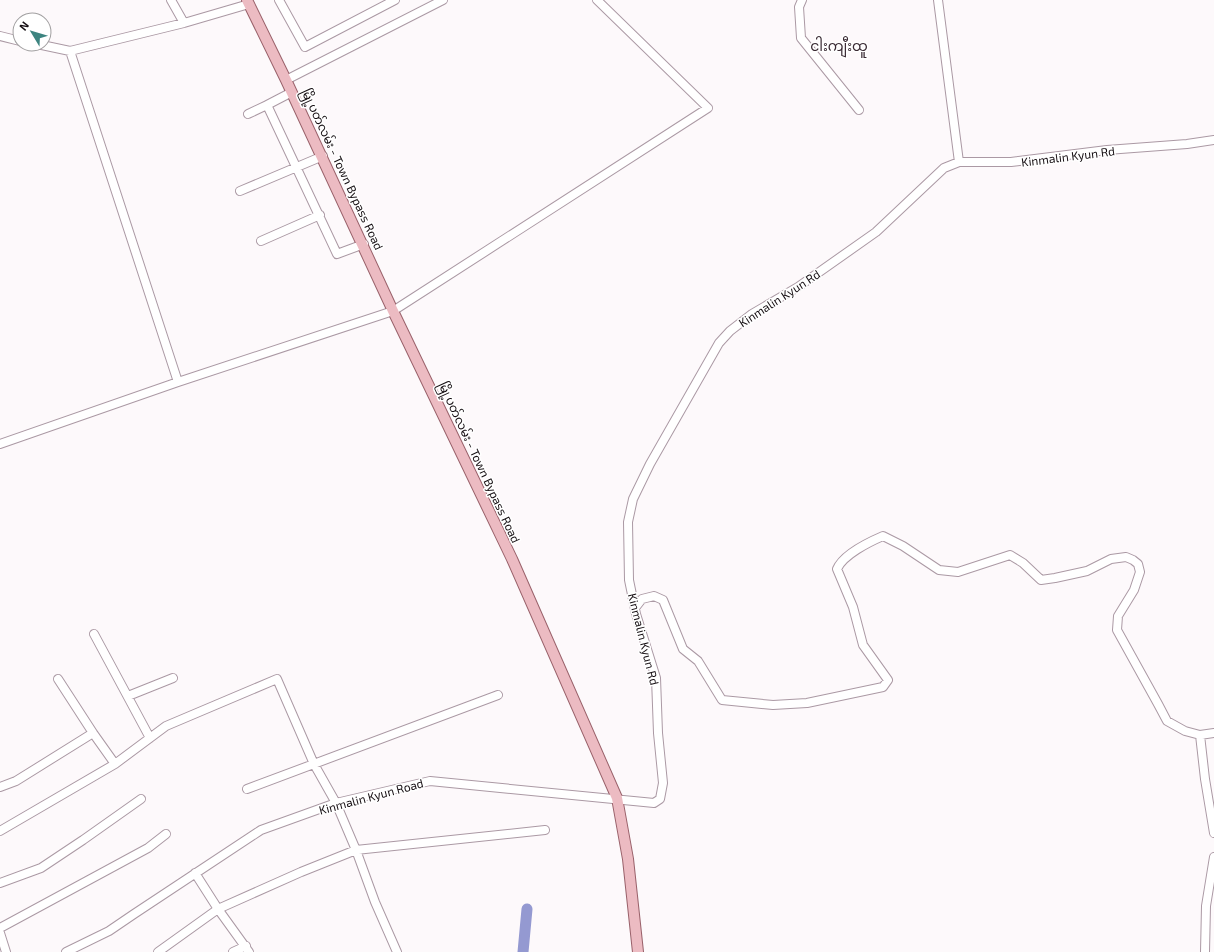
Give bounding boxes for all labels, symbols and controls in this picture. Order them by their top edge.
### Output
north arrow [12,12,52,52]
text: N [16,18,31,33]
district label: ငါးကျီးထူ [810,36,868,58]
street label: မြို့ပတ်လမ်း - Town Bypass Road [296,86,388,254]
street label: Kinmalin Kyun Rd [1020,143,1116,169]
street label: Kinmalin Kyun Rd [736,266,822,330]
street label: မြို့ပတ်လမ်း - Town Bypass Road [433,379,525,547]
street label: Kinmalin Kyun Rd [626,592,662,686]
street label: Kinmalin Kyun Road [317,775,425,817]

